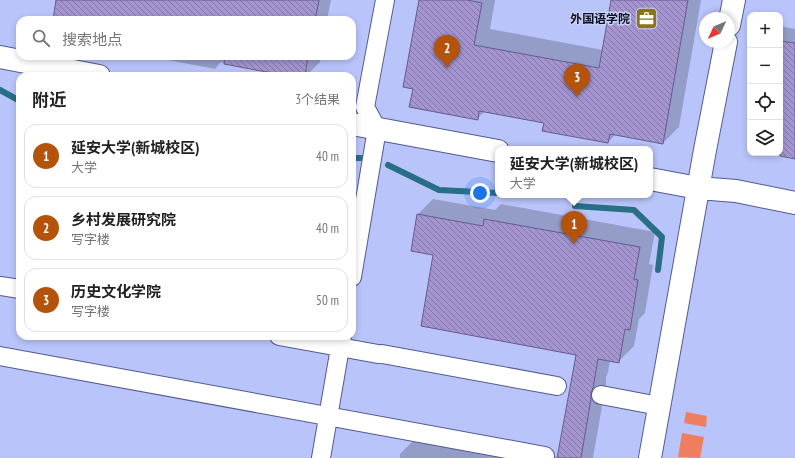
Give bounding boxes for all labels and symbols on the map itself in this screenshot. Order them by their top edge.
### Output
office icon: 外国语学院 [633,6,659,32]
place label: 外国语学院 [570,11,630,26]
north arrow [699,12,735,48]
pin: 2 [434,35,460,68]
pin: 3 [564,64,590,97]
your location [470,183,490,203]
pin: 1 [561,211,587,244]

